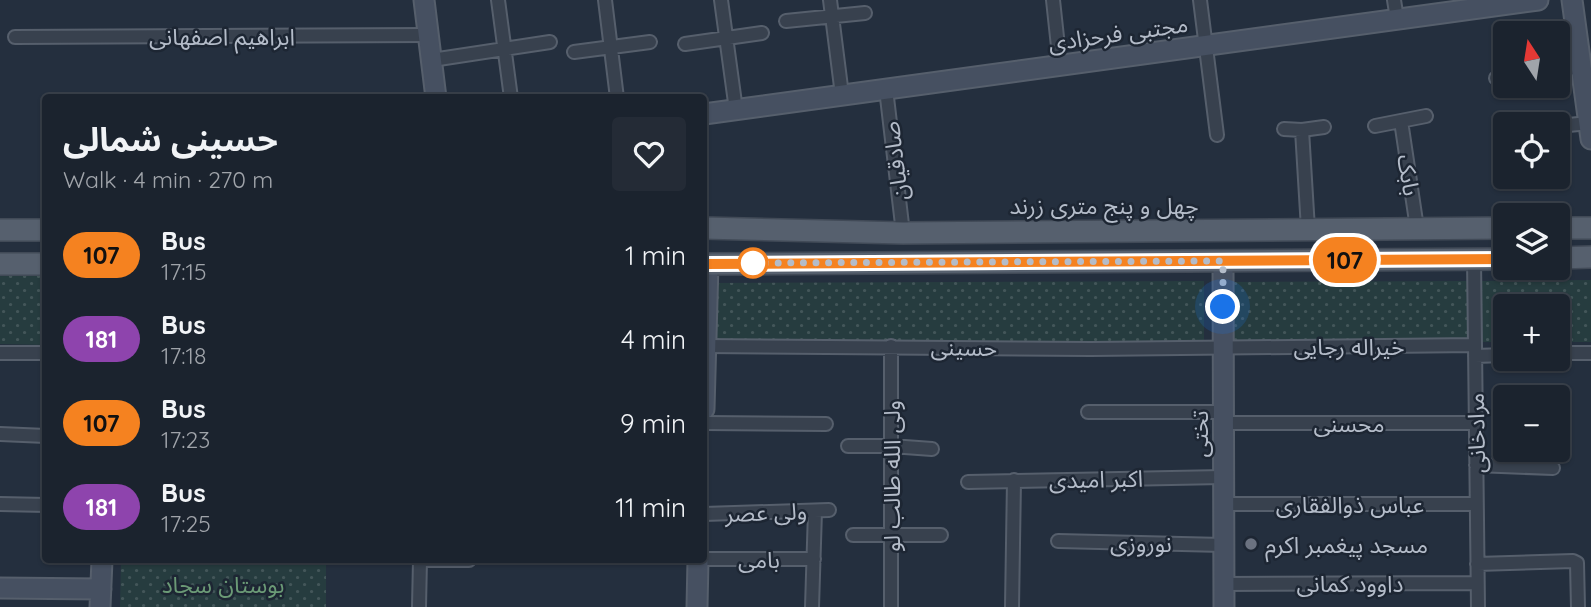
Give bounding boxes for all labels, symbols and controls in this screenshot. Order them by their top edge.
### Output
street label: مجتبی فرحزادی [1046,9,1190,57]
north arrow [1493,21,1570,98]
map controls [1493,21,1570,462]
street label: ابراهیم اصفهانی [149,22,295,54]
button: locate [1493,112,1570,189]
button: heart [612,117,686,191]
text: حسینی شمالی [63,118,278,159]
street label: صادقیان [876,120,914,202]
street label: بابک [1391,152,1427,198]
text: Walk · 4 min · 270 m [63,165,273,194]
street label: چهل و پنج متری زرند [1010,191,1198,223]
button: layers [1493,203,1570,280]
text: Bus [161,224,206,257]
line badge: 107 [1305,237,1385,283]
text: 1 min [625,239,686,272]
text: 107 [83,240,120,270]
text: 107 [1327,245,1363,275]
unlabelled marker [738,248,768,278]
text: 17:15 [161,257,207,286]
your location [1205,289,1240,324]
button: + [1493,294,1570,371]
text: Bus [161,308,206,341]
text: 4 min [621,323,686,356]
text: 181 [86,324,117,354]
street label: حسینی [931,332,997,362]
street label: خیراله رجایی [1293,332,1405,361]
text: 17:18 [161,341,207,370]
button: − [1493,385,1570,462]
text: Bus [161,392,206,425]
street label: مرادخانی [1461,393,1491,473]
street label: ولی الله طالب لو [877,400,906,552]
text: 9 min [620,407,686,440]
text: 107 [83,408,120,438]
street label: محسنی [1313,409,1385,438]
street label: تختی [1185,410,1214,458]
text: 17:23 [161,425,210,454]
street label: اکبر امیدی [1049,464,1143,494]
text: Bus [161,476,206,509]
street label: عباس ذوالفقاری [1276,490,1424,519]
text: 11 min [615,491,686,524]
text: 181 [86,492,117,522]
street label: ولی عصر [724,496,807,528]
text: 17:25 [161,509,211,538]
street label: نوروزی [1110,528,1172,558]
place label: مسجد پیغمبر اکرم [1265,530,1428,563]
marker: مسجد پیغمبر اکرم [1243,536,1259,552]
street label: بامی [738,545,780,574]
street label: داوود کمانی [1297,569,1403,598]
park label: بوستان سجاد [162,570,284,599]

